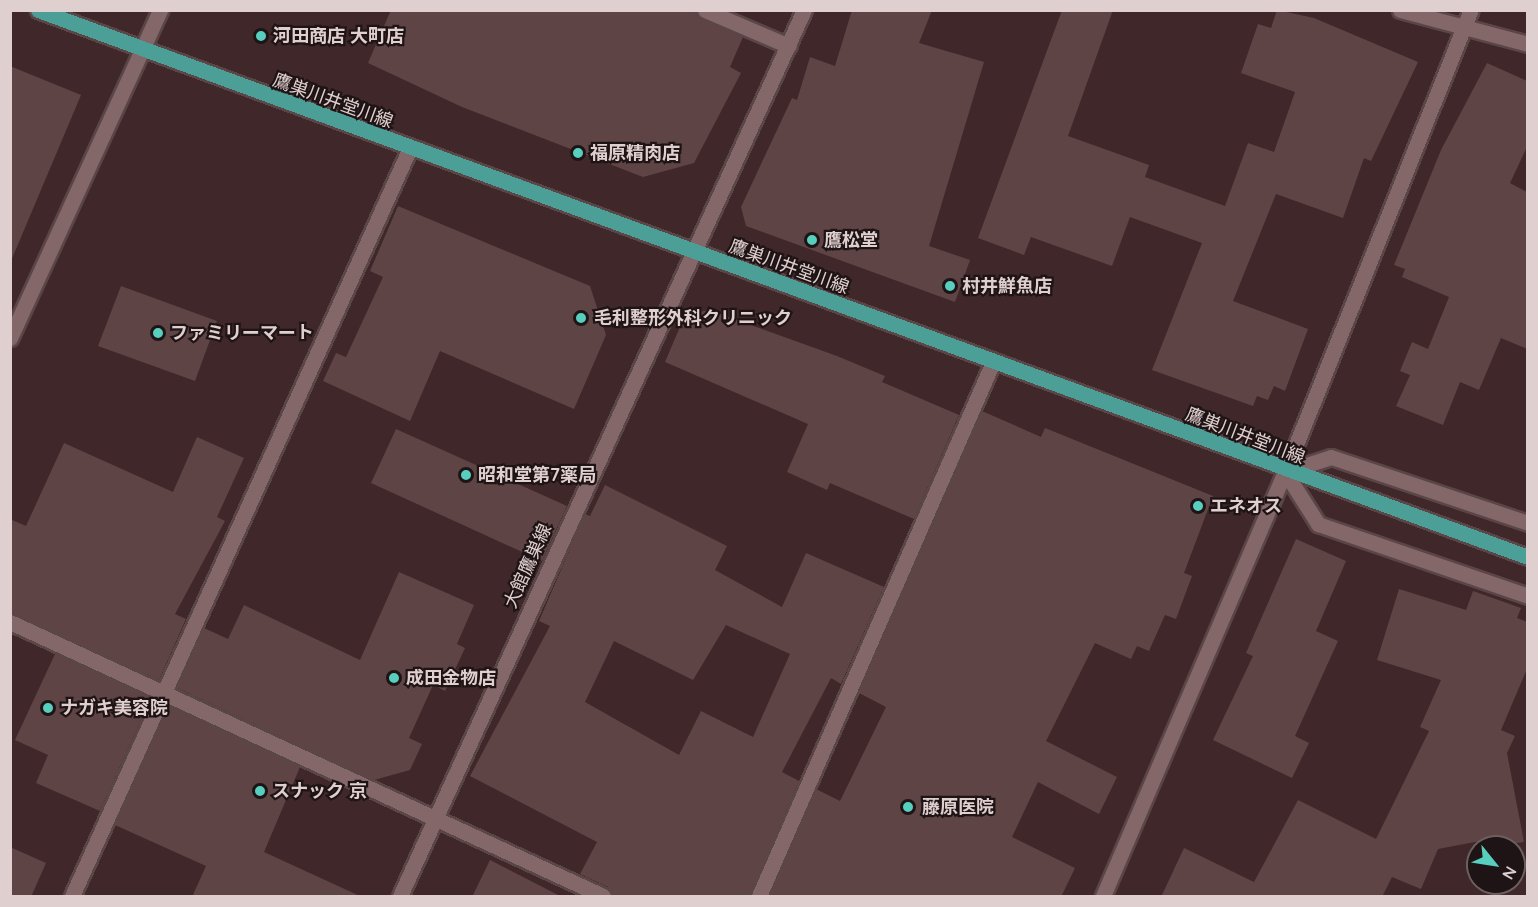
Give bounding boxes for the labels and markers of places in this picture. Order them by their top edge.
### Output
place label: 河田商店 大町店 [273,25,404,47]
marker: 河田商店 大町店 [254,29,268,43]
place label: 福原精肉店 [590,142,680,164]
marker: 福原精肉店 [571,146,585,160]
place label: 鷹松堂 [824,229,878,251]
marker: 鷹松堂 [805,233,819,247]
place label: 村井鮮魚店 [962,275,1052,297]
marker: 村井鮮魚店 [943,279,957,293]
place label: 毛利整形外科クリニック [594,307,792,329]
marker: 毛利整形外科クリニック [572,309,590,327]
place label: ファミリーマート [170,322,314,344]
marker: ファミリーマート [151,326,165,340]
place label: 昭和堂第7薬局 [478,464,596,486]
marker: 昭和堂第7薬局 [459,468,473,482]
place label: エネオス [1210,495,1282,517]
marker: エネオス [1191,499,1205,513]
place label: 成田金物店 [406,667,496,689]
marker: 成田金物店 [387,671,401,685]
place label: ナガキ美容院 [60,697,168,719]
marker: ナガキ美容院 [41,701,55,715]
place label: スナック 京 [272,780,367,802]
marker: スナック 京 [253,784,267,798]
place label: 藤原医院 [922,796,994,818]
marker: 藤原医院 [899,798,917,816]

